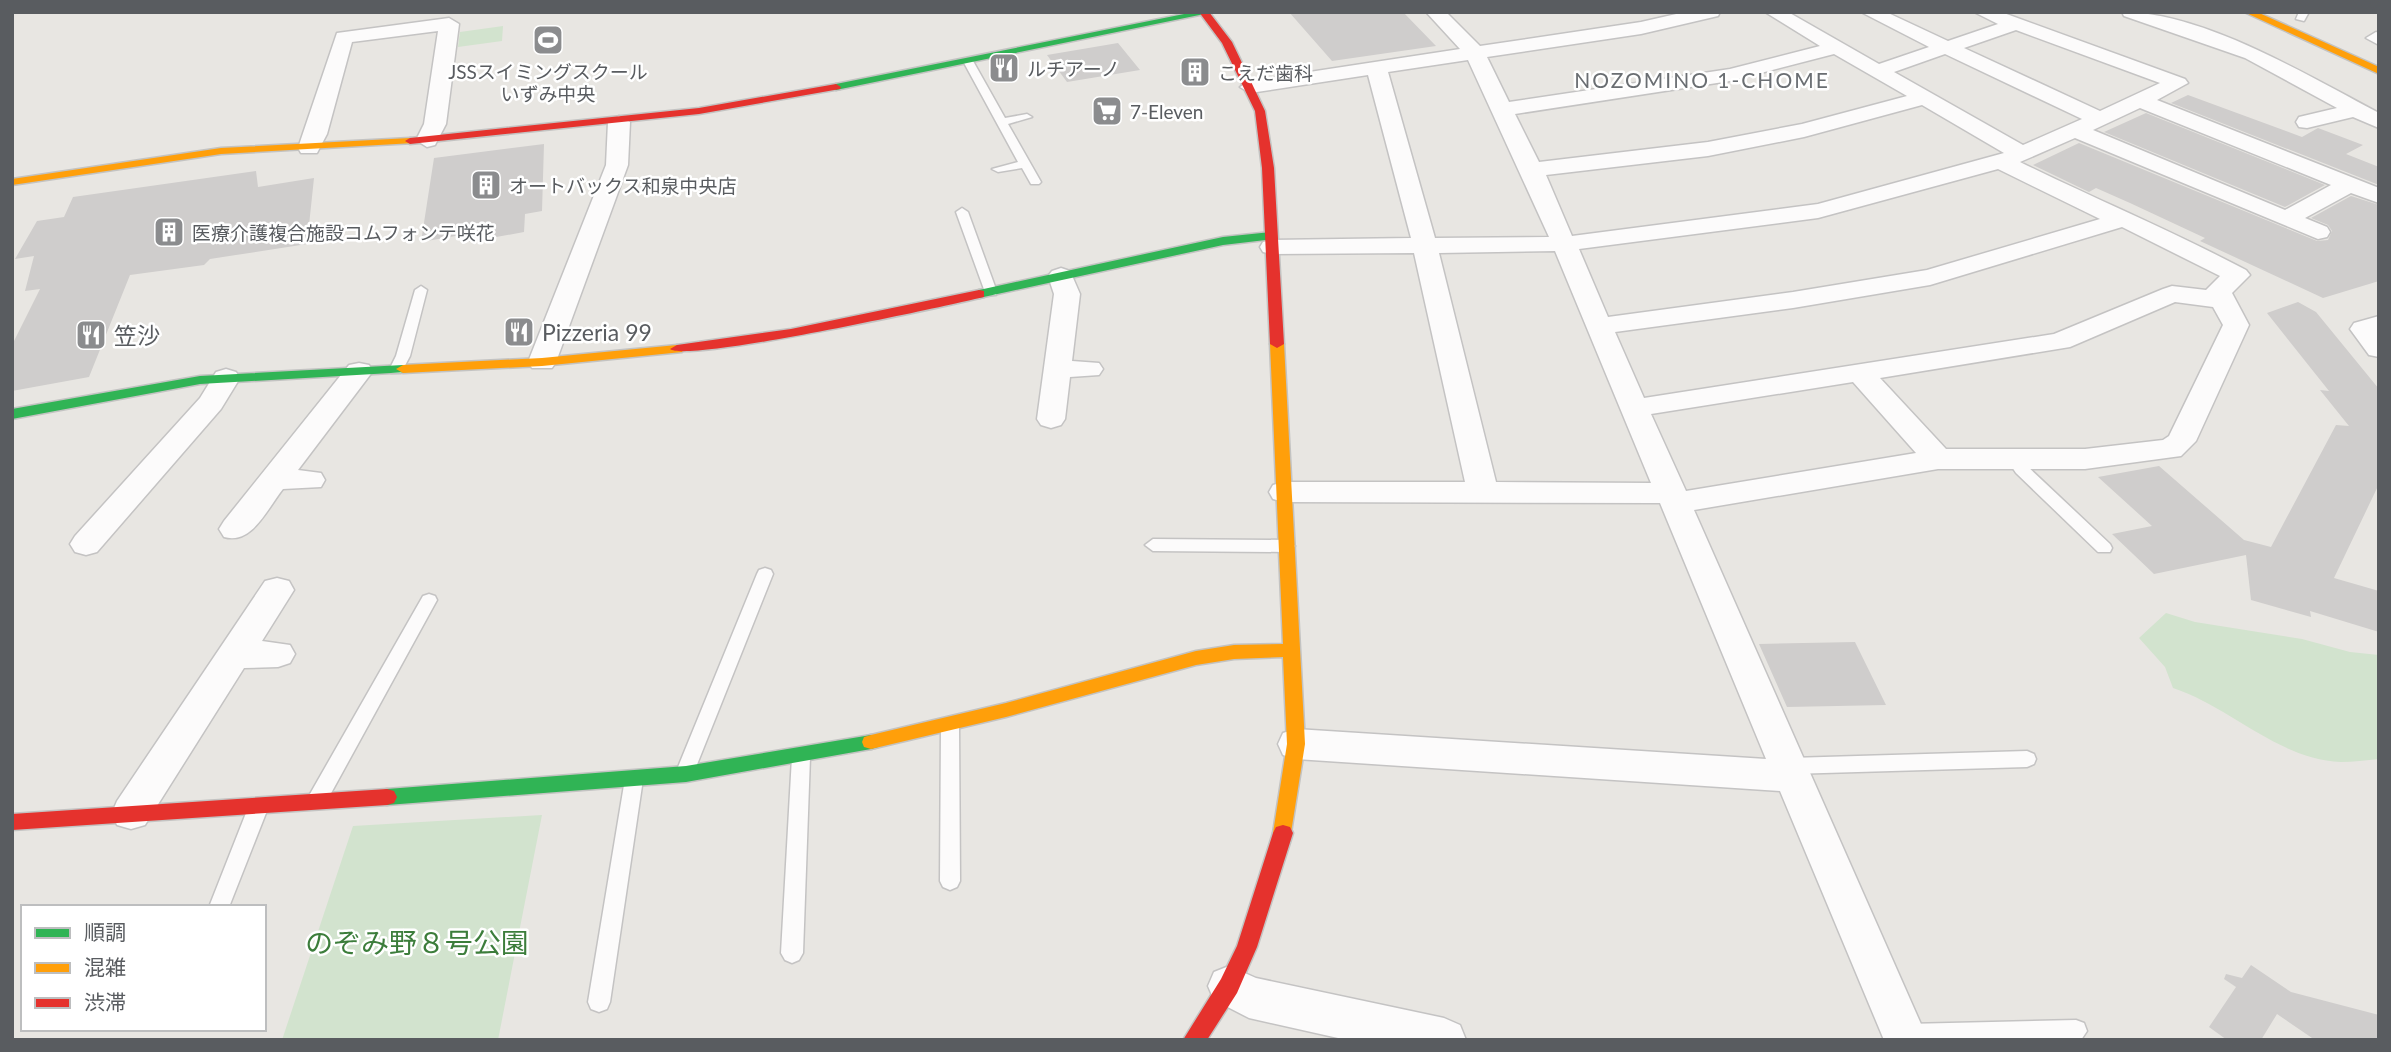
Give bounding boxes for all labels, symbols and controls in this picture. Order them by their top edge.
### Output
sports icon: JSSスイミングスクール いずみ中央 [531,23,565,57]
restaurant icon: ルチアーノ [987,51,1021,85]
building icon: こえだ歯科 [1178,55,1212,89]
place label: ルチアーノ [1027,57,1120,80]
place label: JSSスイミングスクール いずみ中央 [448,60,648,105]
place label: こえだ歯科 [1218,61,1313,84]
district label: NOZOMINO 1-CHOME [1574,67,1830,92]
supermarket icon: 7-Eleven [1090,94,1124,128]
place label: 7-Eleven [1130,100,1203,123]
building icon: オートバックス和泉中央店 [469,168,503,202]
place label: オートバックス和泉中央店 [509,174,736,197]
building icon: 医療介護複合施設コムフォンテ咲花 [152,215,186,249]
place label: 医療介護複合施設コムフォンテ咲花 [192,221,495,244]
restaurant icon: Pizzeria 99 [502,315,536,349]
restaurant icon: 笠沙 [74,318,108,352]
place label: Pizzeria 99 [542,318,652,346]
place label: 笠沙 [114,321,160,349]
legend [21,905,266,1031]
text: 順調 [84,919,126,944]
park label: のぞみ野８号公園 [305,925,529,959]
text: 混雑 [84,954,126,979]
text: 渋滞 [84,989,126,1014]

